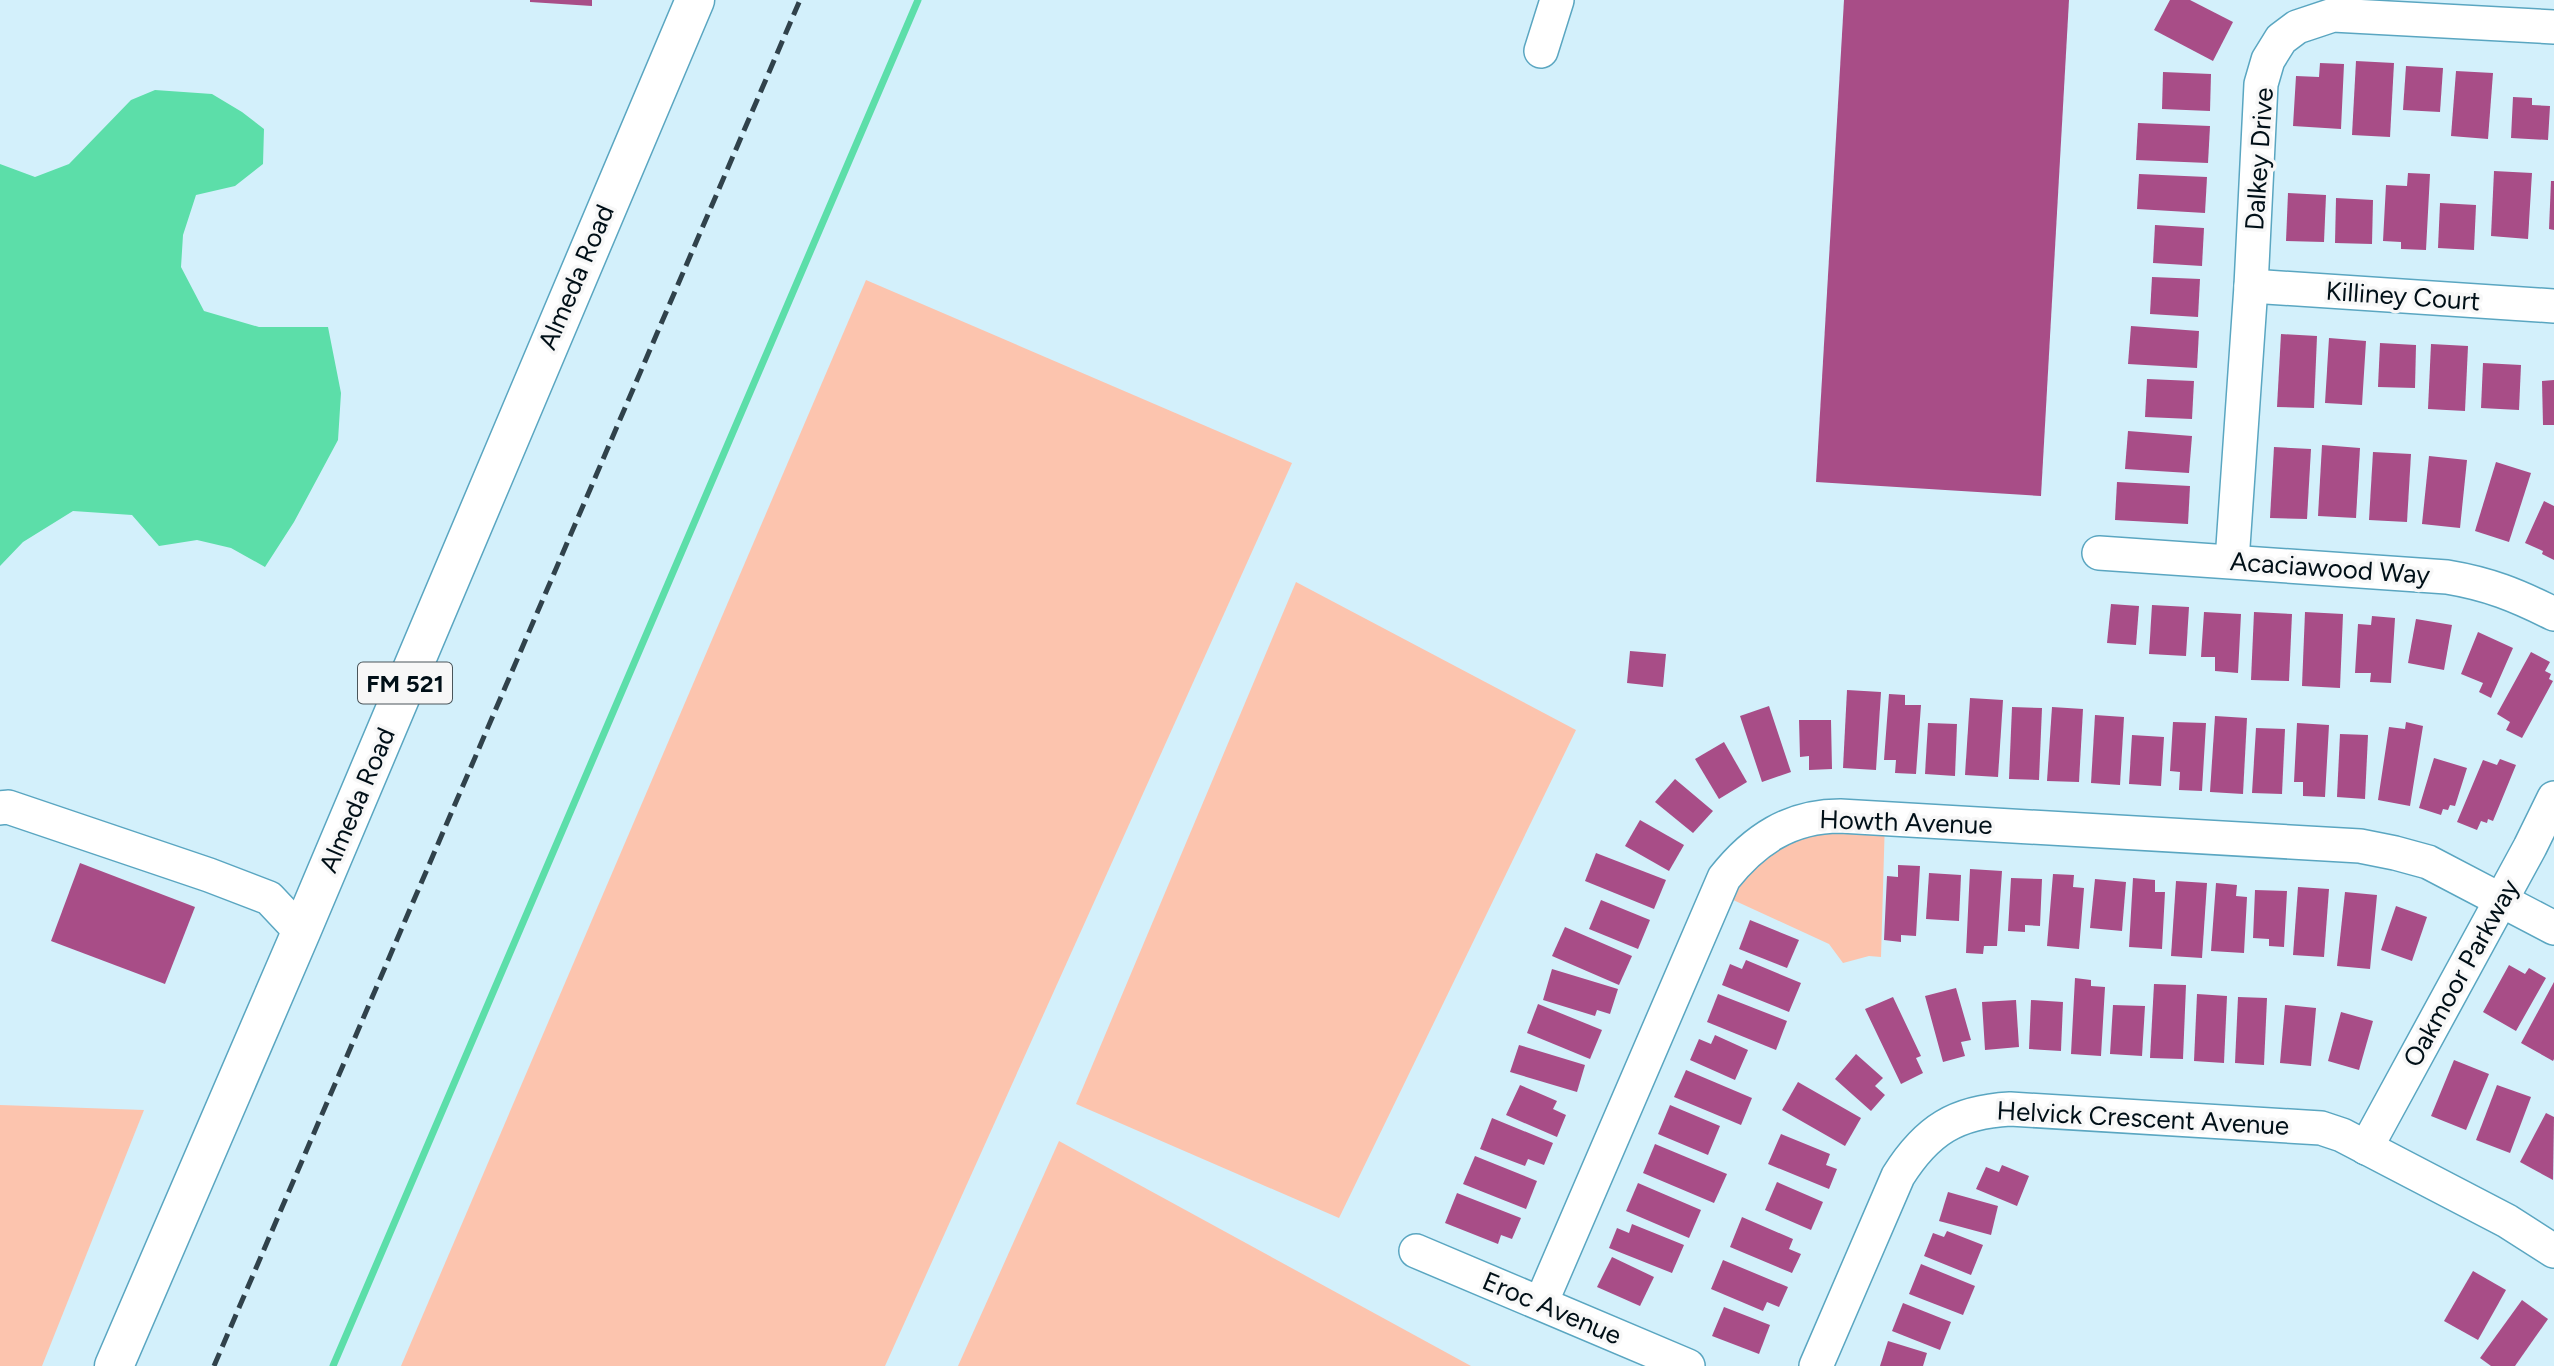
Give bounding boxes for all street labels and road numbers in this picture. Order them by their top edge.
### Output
street label: Dalkey Drive [2238,86,2280,232]
street label: Almeda Road [531,200,621,354]
street label: Killiney Court [2325,275,2481,317]
street label: Acaciawood Way [2229,545,2431,591]
road number: FM 521 [358,662,452,704]
street label: Almeda Road [312,723,402,877]
street label: Howth Avenue [1819,803,1993,841]
street label: Oakmoor Parkway [2396,873,2526,1073]
street label: Helvick Crescent Avenue [1996,1094,2290,1142]
street label: Eroc Avenue [1478,1264,1626,1352]

